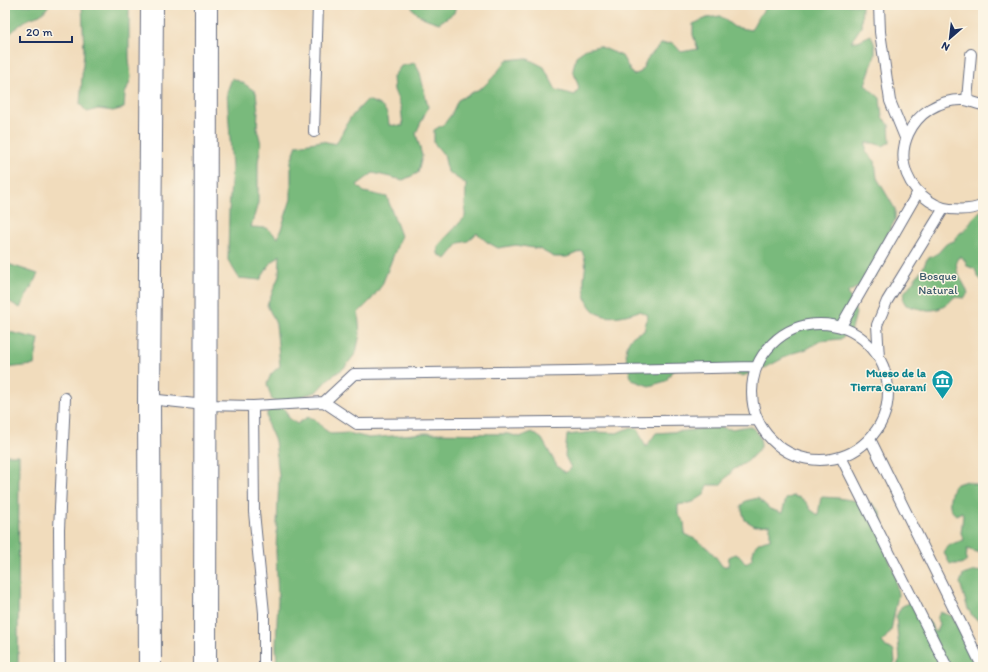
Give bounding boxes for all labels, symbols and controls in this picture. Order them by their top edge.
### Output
scale bar [20,18,72,44]
north arrow [930,18,970,58]
text: 20 m [26,25,53,39]
text: N [939,39,952,54]
park label: Bosque Natural [918,269,958,297]
place label: Mueso de la Tierra Guaraní [850,366,927,394]
museum icon: Mueso de la Tierra Guaraní [929,367,955,400]

